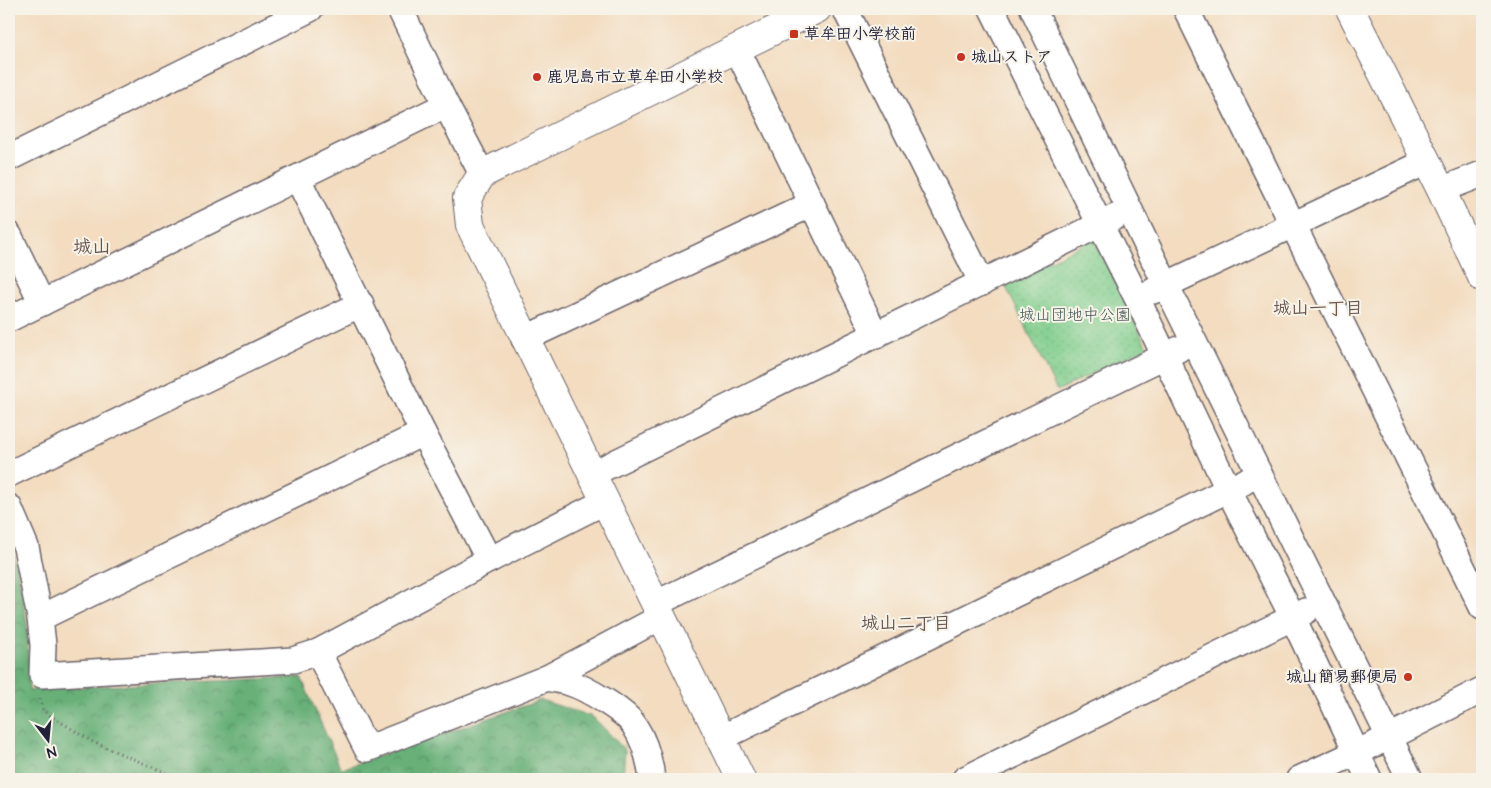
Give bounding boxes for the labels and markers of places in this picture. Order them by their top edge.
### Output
place label: 草牟田小学校前 [804,23,916,45]
marker: 草牟田小学校前 [788,28,800,40]
place label: 城山ストア [971,46,1052,68]
marker: 城山ストア [955,51,967,63]
place label: 鹿児島市立草牟田小学校 [547,66,723,88]
marker: 鹿児島市立草牟田小学校 [531,71,543,83]
place label: 城山簡易郵便局 [1286,666,1398,688]
marker: 城山簡易郵便局 [1402,671,1414,683]

